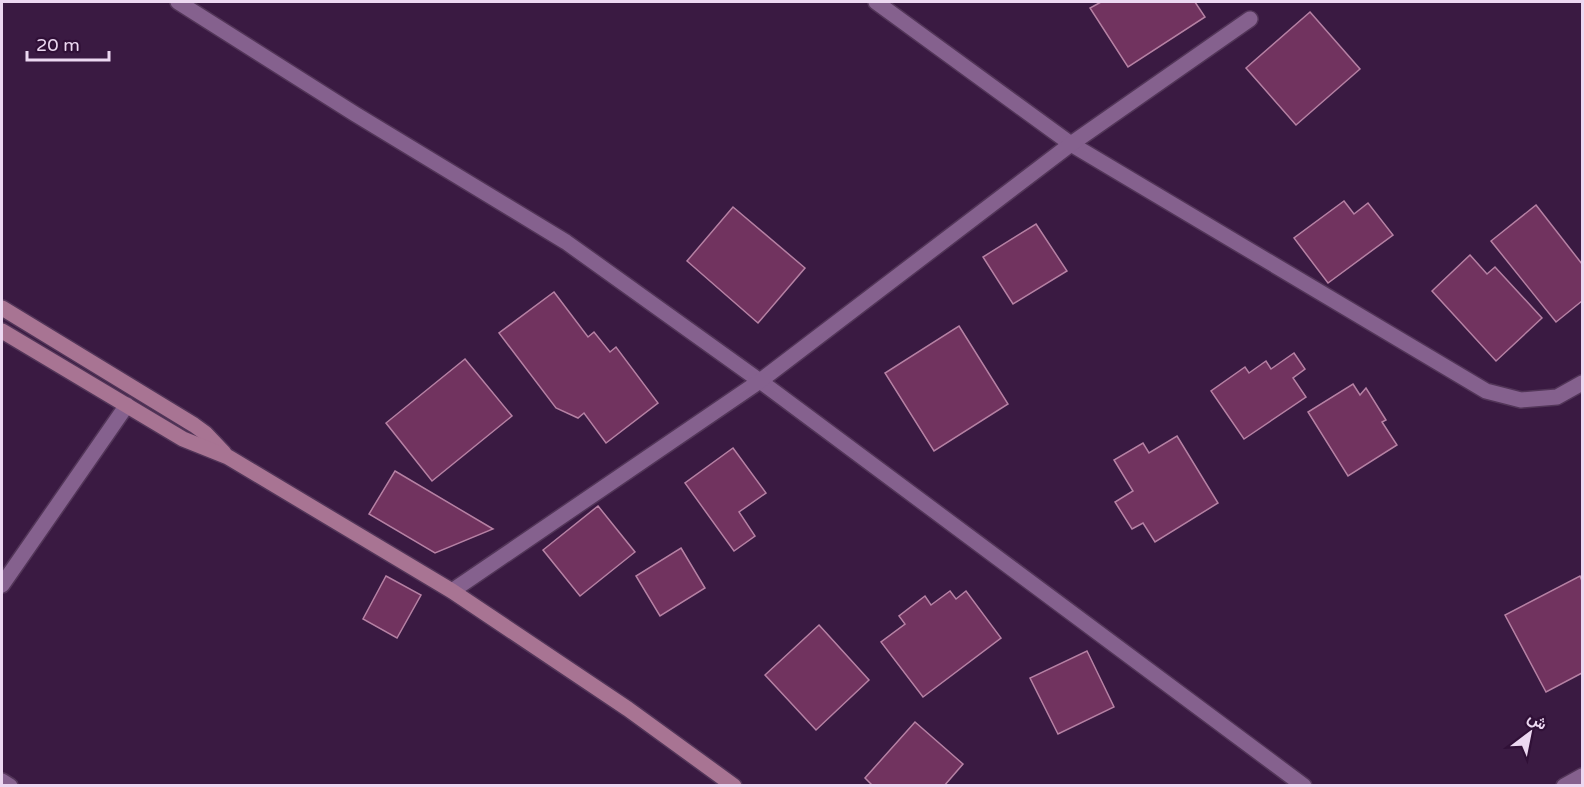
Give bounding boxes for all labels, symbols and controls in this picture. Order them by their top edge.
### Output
scale bar [27,24,110,62]
text: 20 m [36,34,80,56]
north arrow [1500,703,1560,763]
text: ش [1524,708,1551,735]

